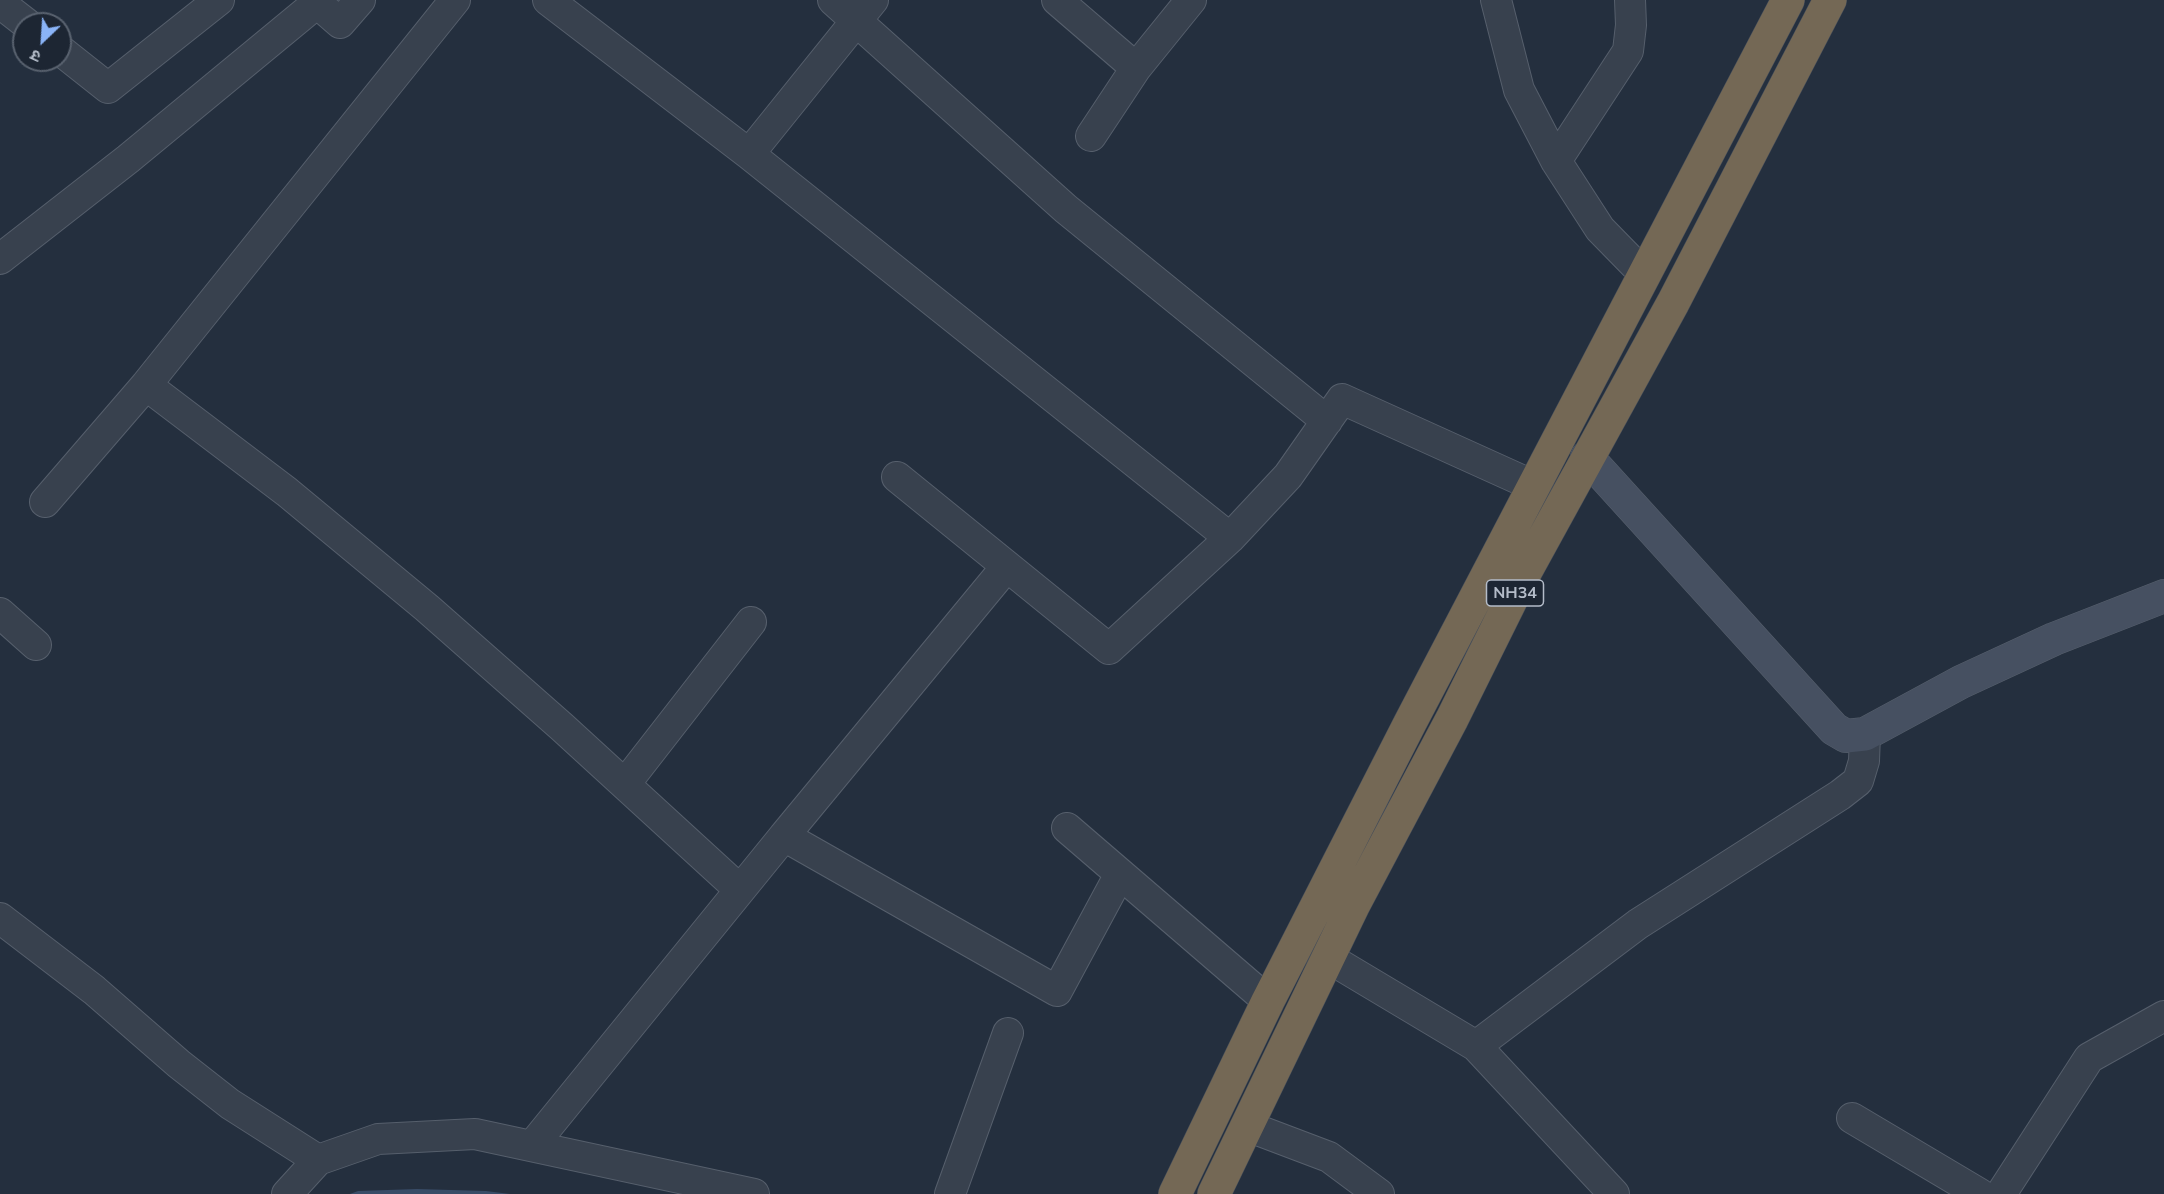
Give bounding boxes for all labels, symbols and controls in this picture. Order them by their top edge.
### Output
north arrow [12,12,72,72]
text: उ [27,45,44,68]
road number: NH34 [1486,580,1544,606]

